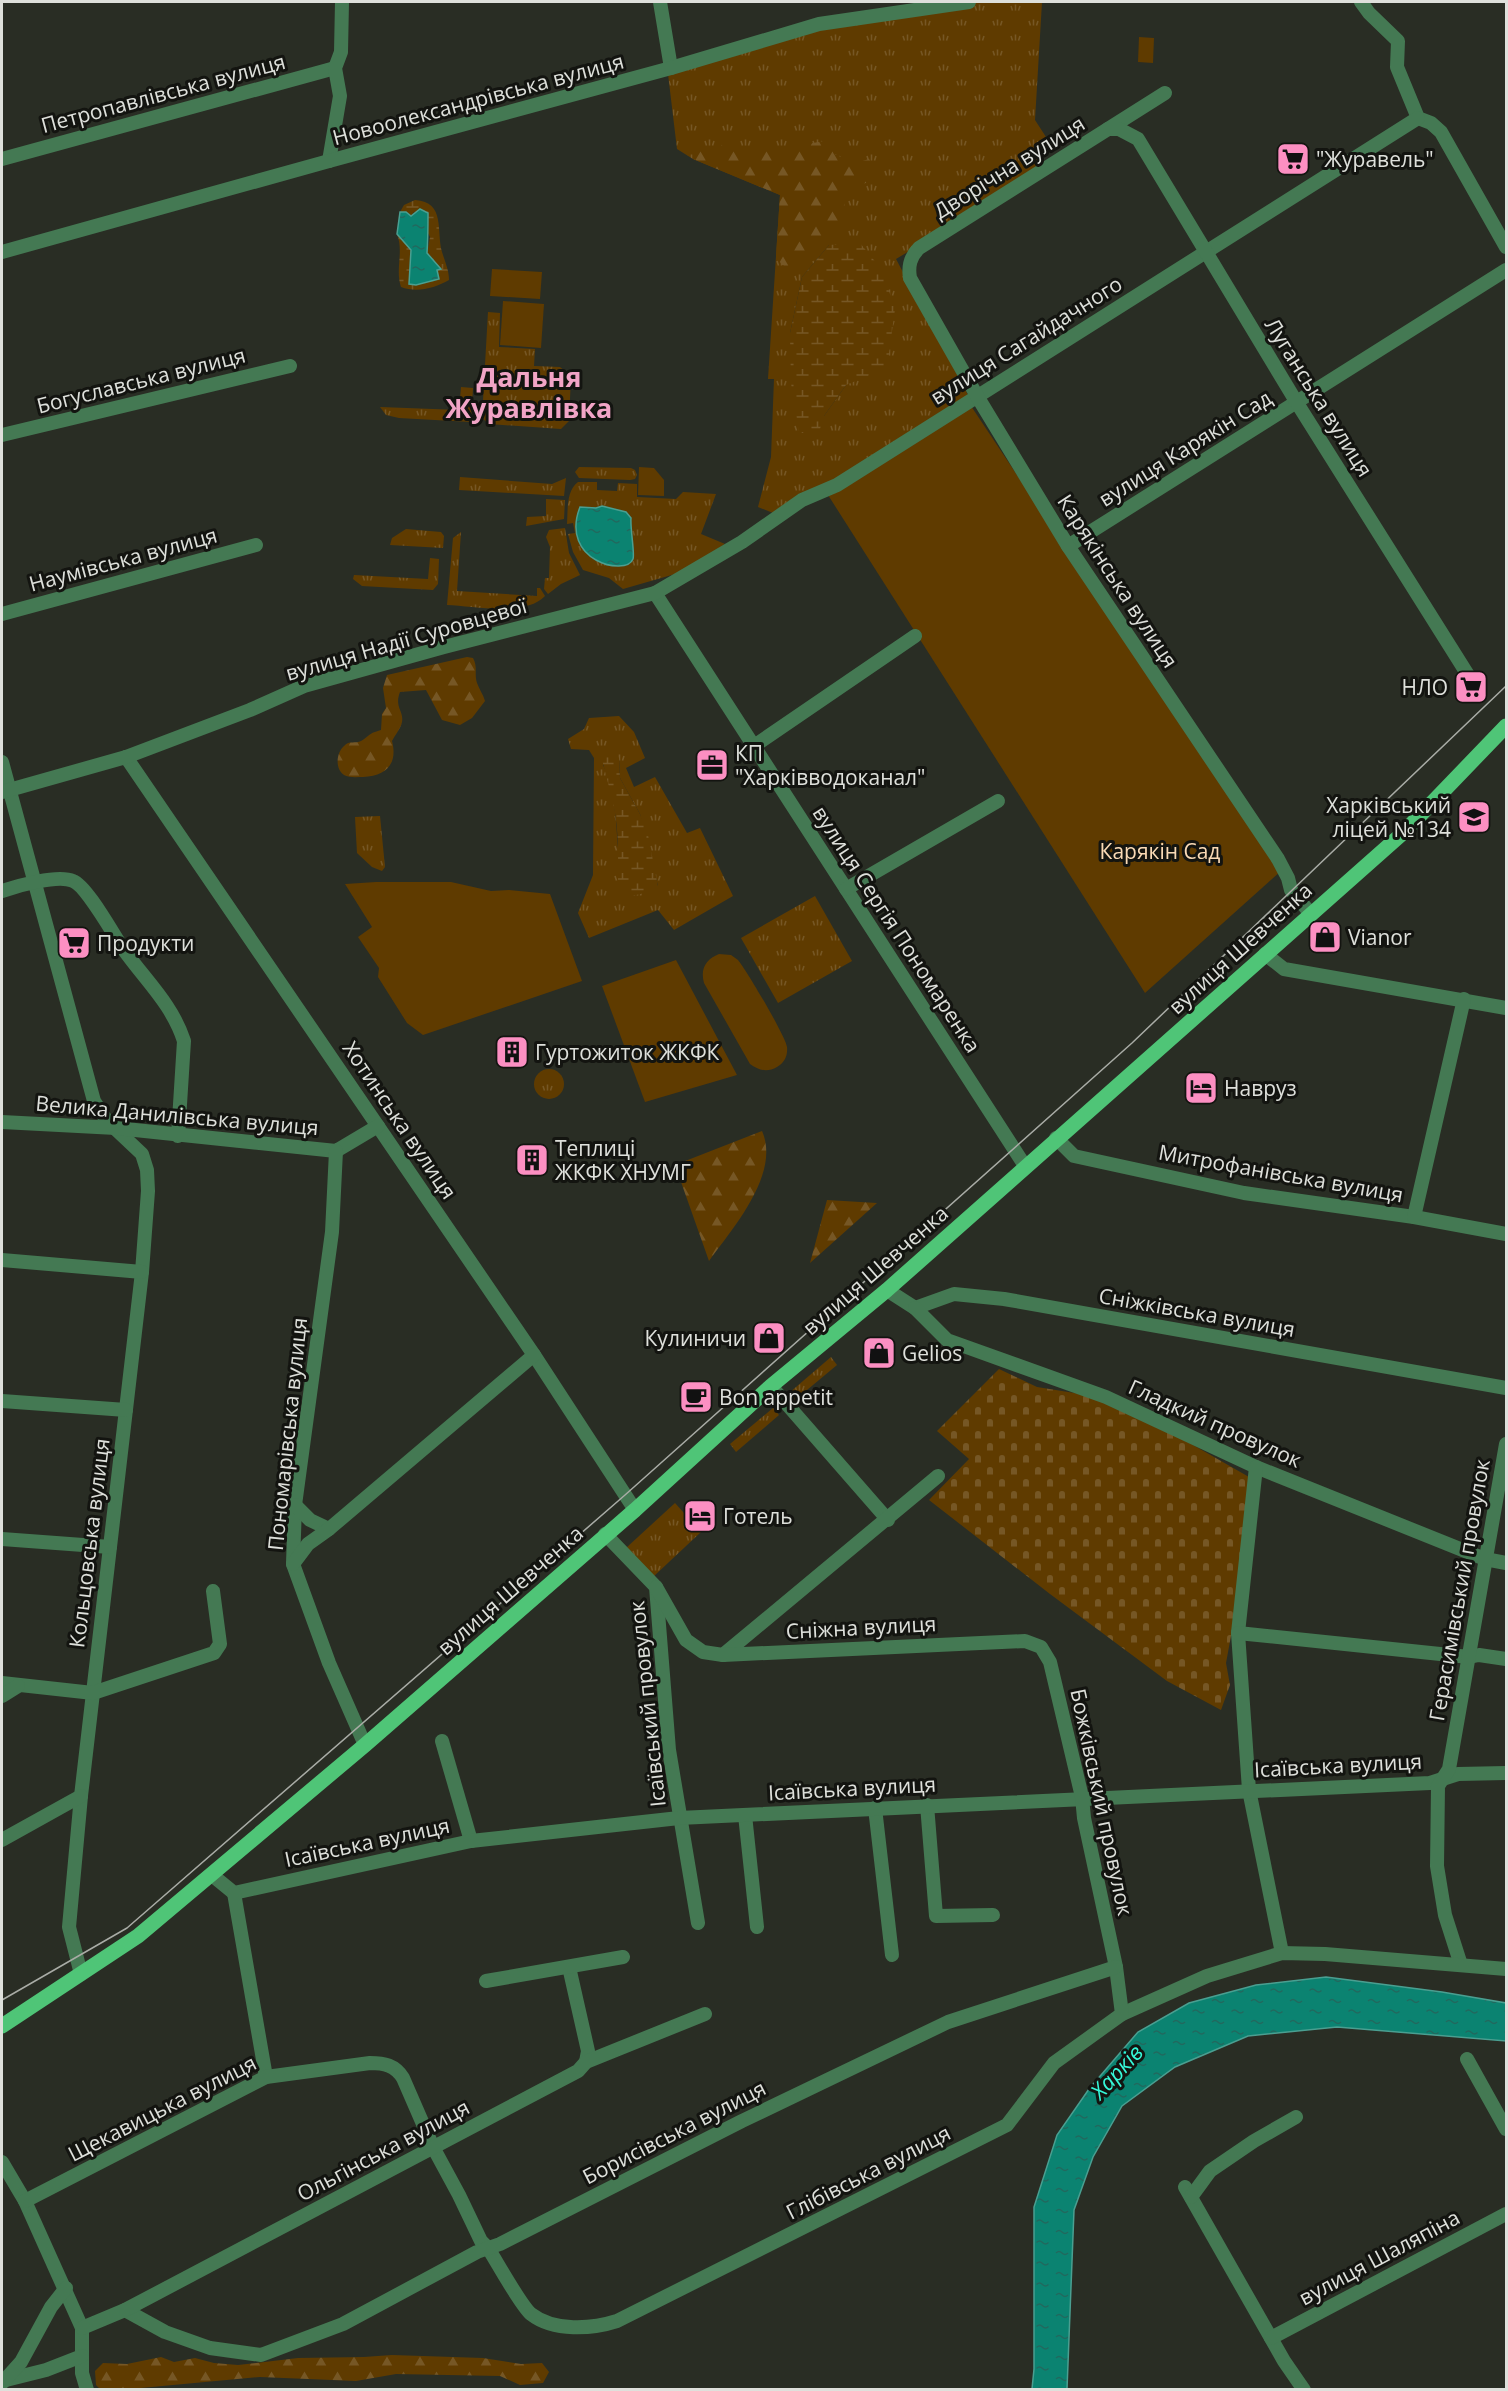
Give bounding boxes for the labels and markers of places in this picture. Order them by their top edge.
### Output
supermarket icon: "Журавель" [1275,141,1311,177]
place label: "Журавель" [1316,145,1434,173]
supermarket icon: НЛО [1453,669,1489,705]
place label: НЛО [1401,673,1448,701]
place label: КП "Харківводоканал" [735,739,925,791]
office icon: КП "Харківводоканал" [694,747,730,783]
place label: Харківський ліцей №134 [1326,791,1451,843]
school or university icon: Харківський ліцей №134 [1456,799,1492,835]
shop icon: Vianor [1307,919,1343,955]
place label: Vianor [1348,923,1412,951]
supermarket icon: Продукти [56,925,92,961]
place label: Продукти [97,929,194,957]
building icon: Гуртожиток ЖКФК [494,1034,530,1070]
place label: Гуртожиток ЖКФК [535,1038,720,1066]
hotel icon: Навруз [1183,1070,1219,1106]
place label: Навруз [1224,1074,1297,1102]
place label: Теплиці ЖКФК ХНУМГ [555,1134,691,1186]
building icon: Теплиці ЖКФК ХНУМГ [514,1142,550,1178]
shop icon: Кулиничи [751,1320,787,1356]
place label: Кулиничи [645,1324,746,1352]
shop icon: Gelios [861,1335,897,1371]
place label: Gelios [902,1339,962,1367]
cafe icon: Bon appetit [678,1379,714,1415]
place label: Bon appetit [719,1383,833,1411]
hotel icon: Готель [682,1498,718,1534]
place label: Готель [723,1502,793,1530]

